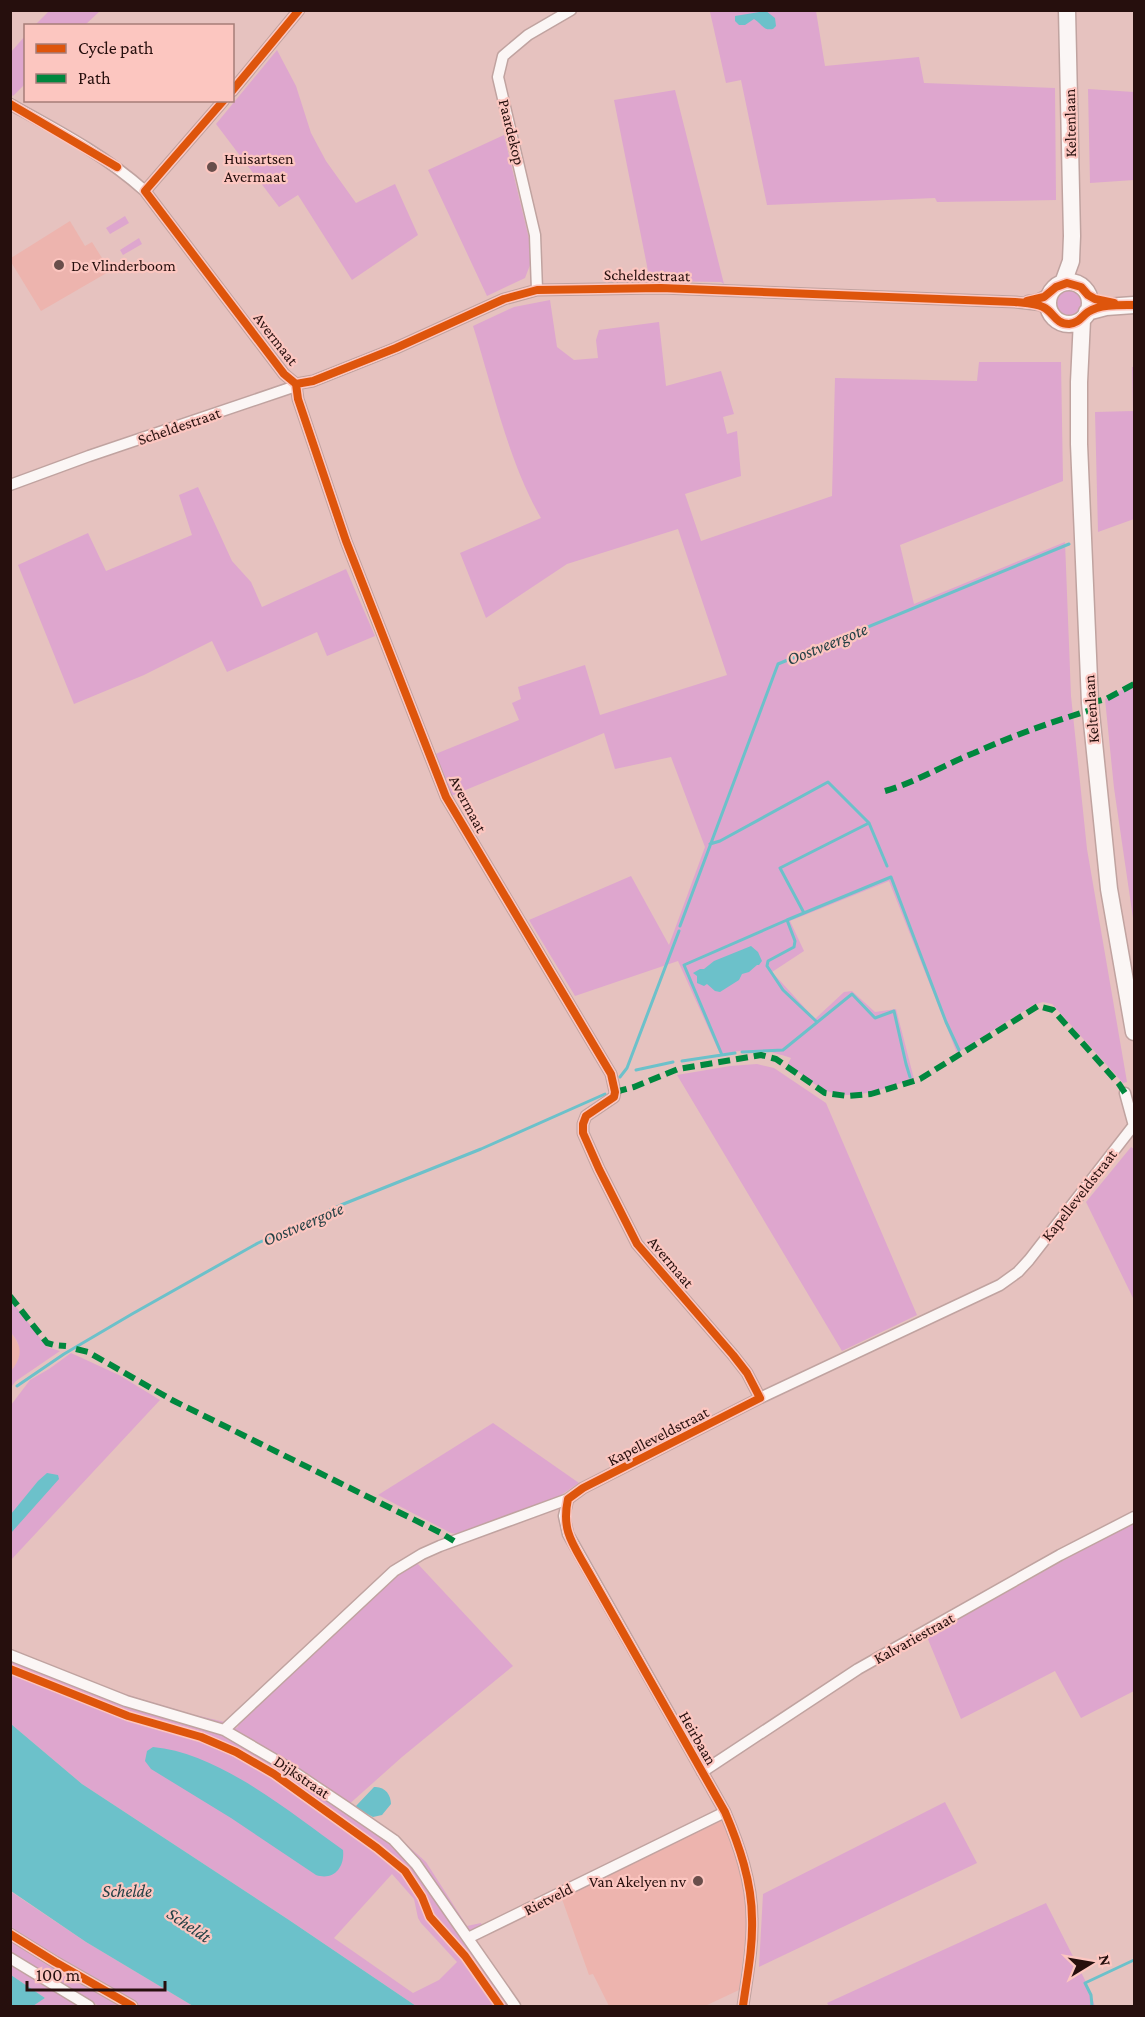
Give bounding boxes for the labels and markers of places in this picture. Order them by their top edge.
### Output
place label: Huisartsen Avermaat [224,150,294,185]
marker: Huisartsen Avermaat [205,160,219,174]
place label: De Vlinderboom [71,257,176,274]
marker: De Vlinderboom [52,258,66,272]
place label: Van Akelyen nv [589,1873,687,1891]
marker: Van Akelyen nv [691,1874,705,1888]

